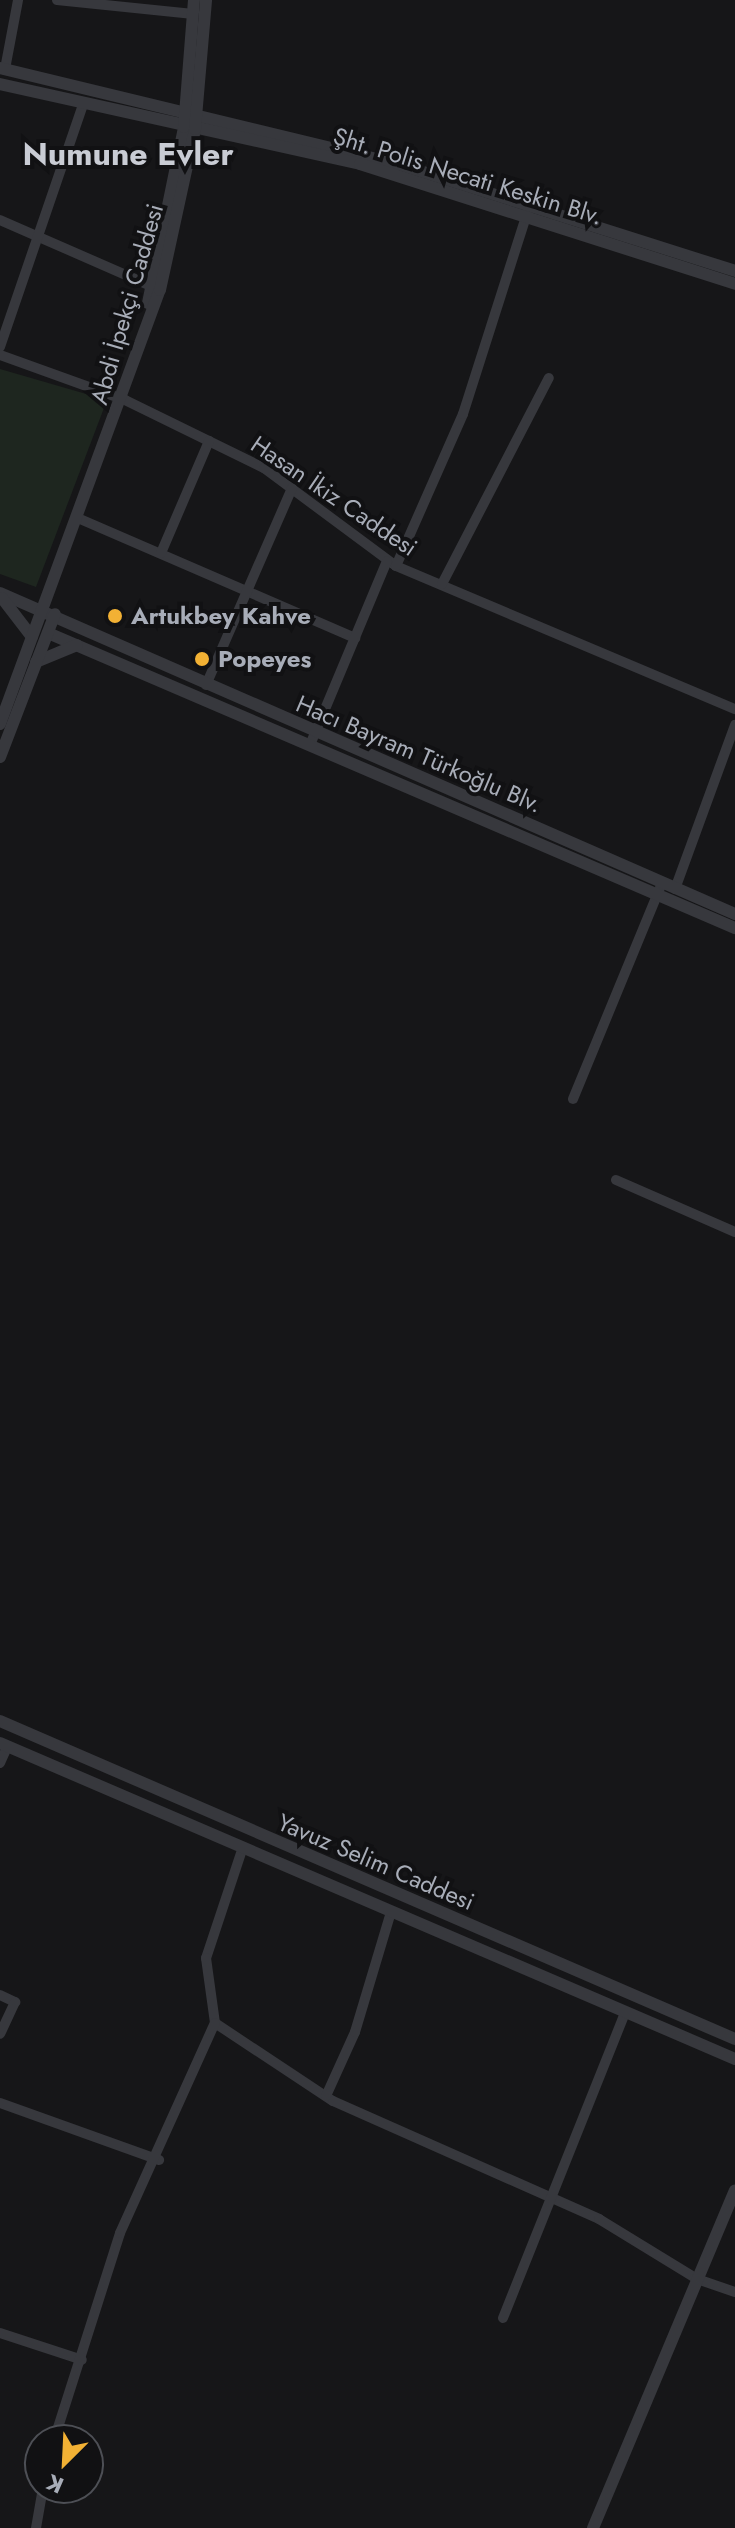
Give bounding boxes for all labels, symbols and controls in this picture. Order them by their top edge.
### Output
street label: Şht. Polis Necati Keskin Blv. [330,121,606,231]
district label: Numune Evler [22,135,234,173]
street label: Abdi İpekçi Caddesi [85,200,169,408]
street label: Hasan İkiz Caddesi [245,430,423,562]
place label: Artukbey Kahve [131,602,311,630]
marker: Artukbey Kahve [106,607,124,625]
place label: Popeyes [218,645,311,673]
marker: Popeyes [193,650,211,668]
street label: Hacı Bayram Türkoğlu Blv. [292,689,546,819]
street label: Yavuz Selim Caddesi [273,1808,479,1916]
north arrow [24,2424,104,2504]
text: K [42,2466,69,2502]

